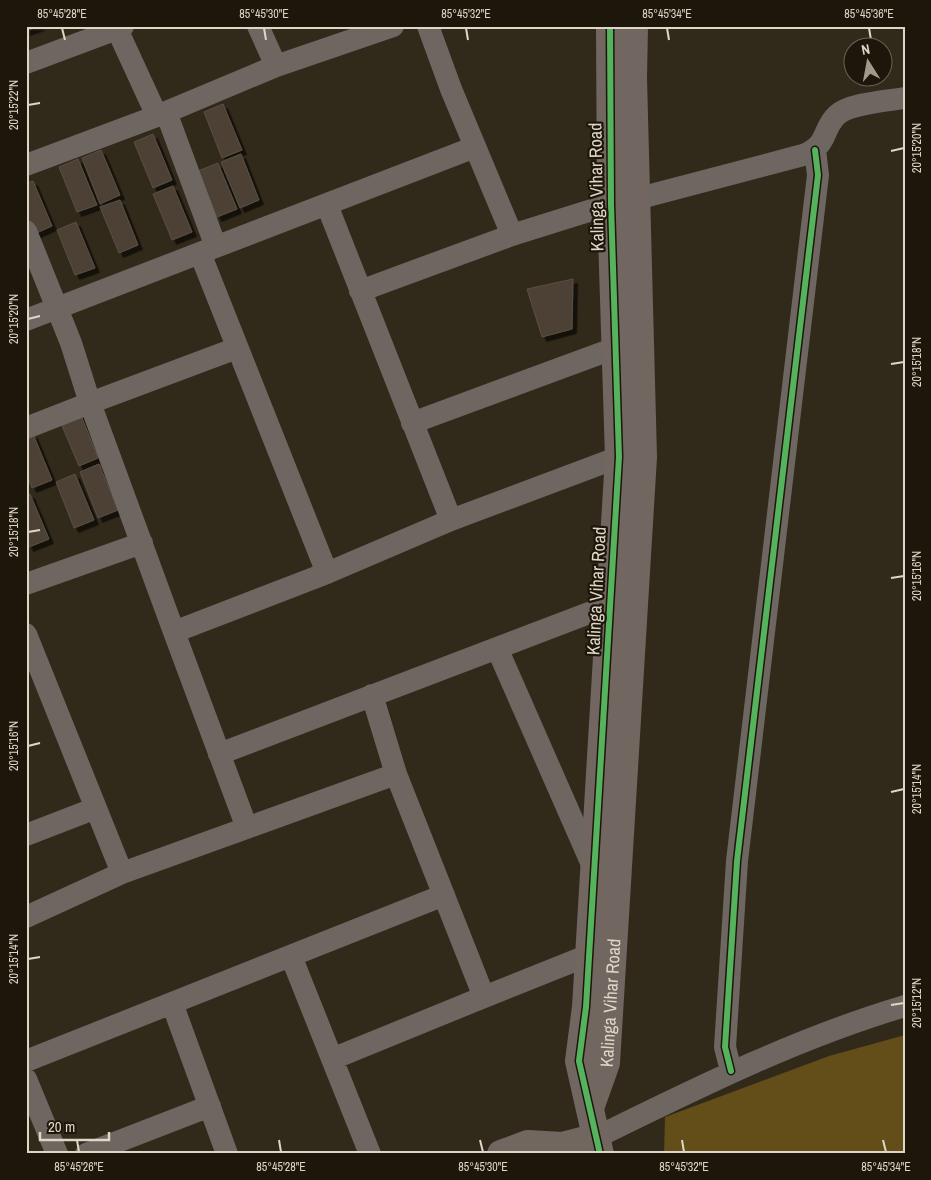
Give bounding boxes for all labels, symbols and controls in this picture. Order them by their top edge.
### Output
text: 85°45'28"E [37,6,87,22]
text: 85°45'30"E [239,6,289,22]
text: 85°45'32"E [441,6,491,22]
text: 85°45'34"E [642,6,692,22]
text: 85°45'36"E [844,6,894,22]
north arrow [844,38,894,88]
text: N [860,40,871,59]
text: 20°15'22"N [6,80,22,130]
street label: Kalinga Vihar Road [582,123,610,251]
text: 20°15'20"N [909,123,925,173]
text: 20°15'20"N [6,294,22,344]
text: 20°15'18"N [909,337,925,387]
text: 20°15'18"N [6,507,22,557]
street label: Kalinga Vihar Road [580,526,612,656]
text: 20°15'16"N [909,551,925,601]
text: 20°15'16"N [6,721,22,771]
text: 20°15'14"N [909,764,925,814]
text: 20°15'14"N [6,934,22,984]
street label: Kalinga Vihar Road [593,938,626,1068]
text: 20°15'12"N [909,978,925,1028]
scale bar [40,1110,109,1142]
text: 20 m [48,1116,75,1137]
text: 85°45'26"E [54,1159,104,1175]
text: 85°45'28"E [256,1159,306,1175]
text: 85°45'30"E [458,1159,508,1175]
text: 85°45'32"E [659,1159,709,1175]
text: 85°45'34"E [861,1159,911,1175]

